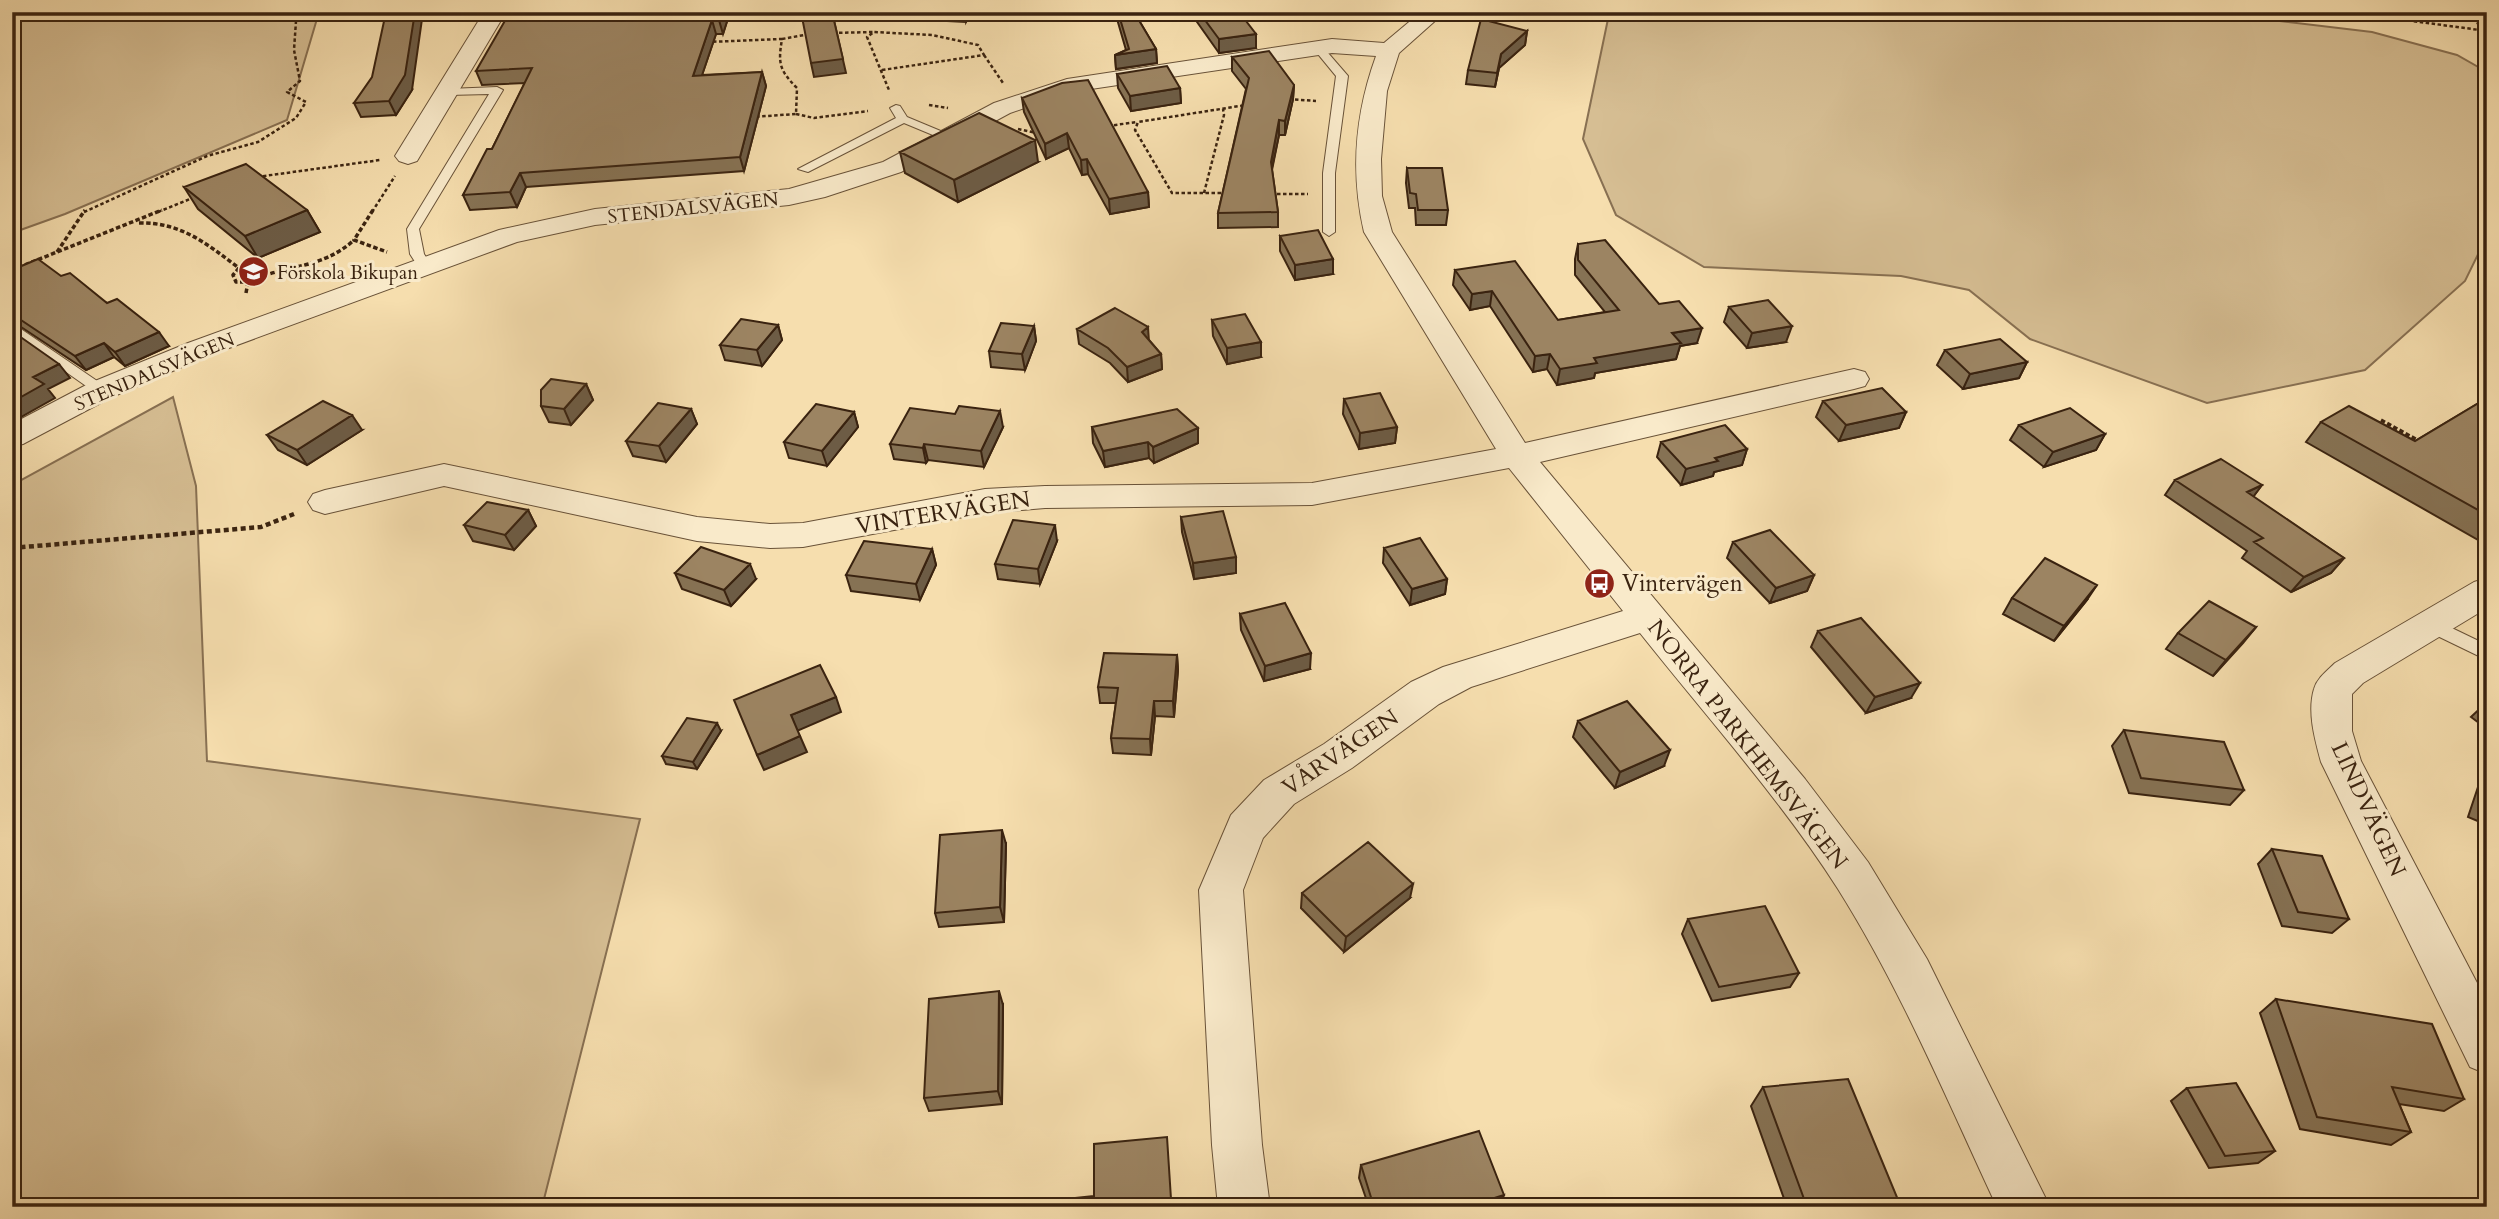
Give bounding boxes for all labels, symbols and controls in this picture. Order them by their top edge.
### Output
street label: STENDALSVÄGEN [606,186,780,230]
school or university icon: Förskola Bikupan [237,255,271,289]
place label: Förskola Bikupan [277,260,418,286]
street label: STENDALSVÄGEN [70,326,239,417]
street label: VINTERVÄGEN [853,483,1033,542]
bus stop icon: Vintervägen [1582,566,1616,600]
place label: Vintervägen [1622,568,1743,599]
street label: NORRA PARKHEMSVÄGEN [1640,613,1855,876]
street label: VÅRVÄGEN [1275,701,1405,803]
street label: LINDVÄGEN [2324,737,2413,882]

